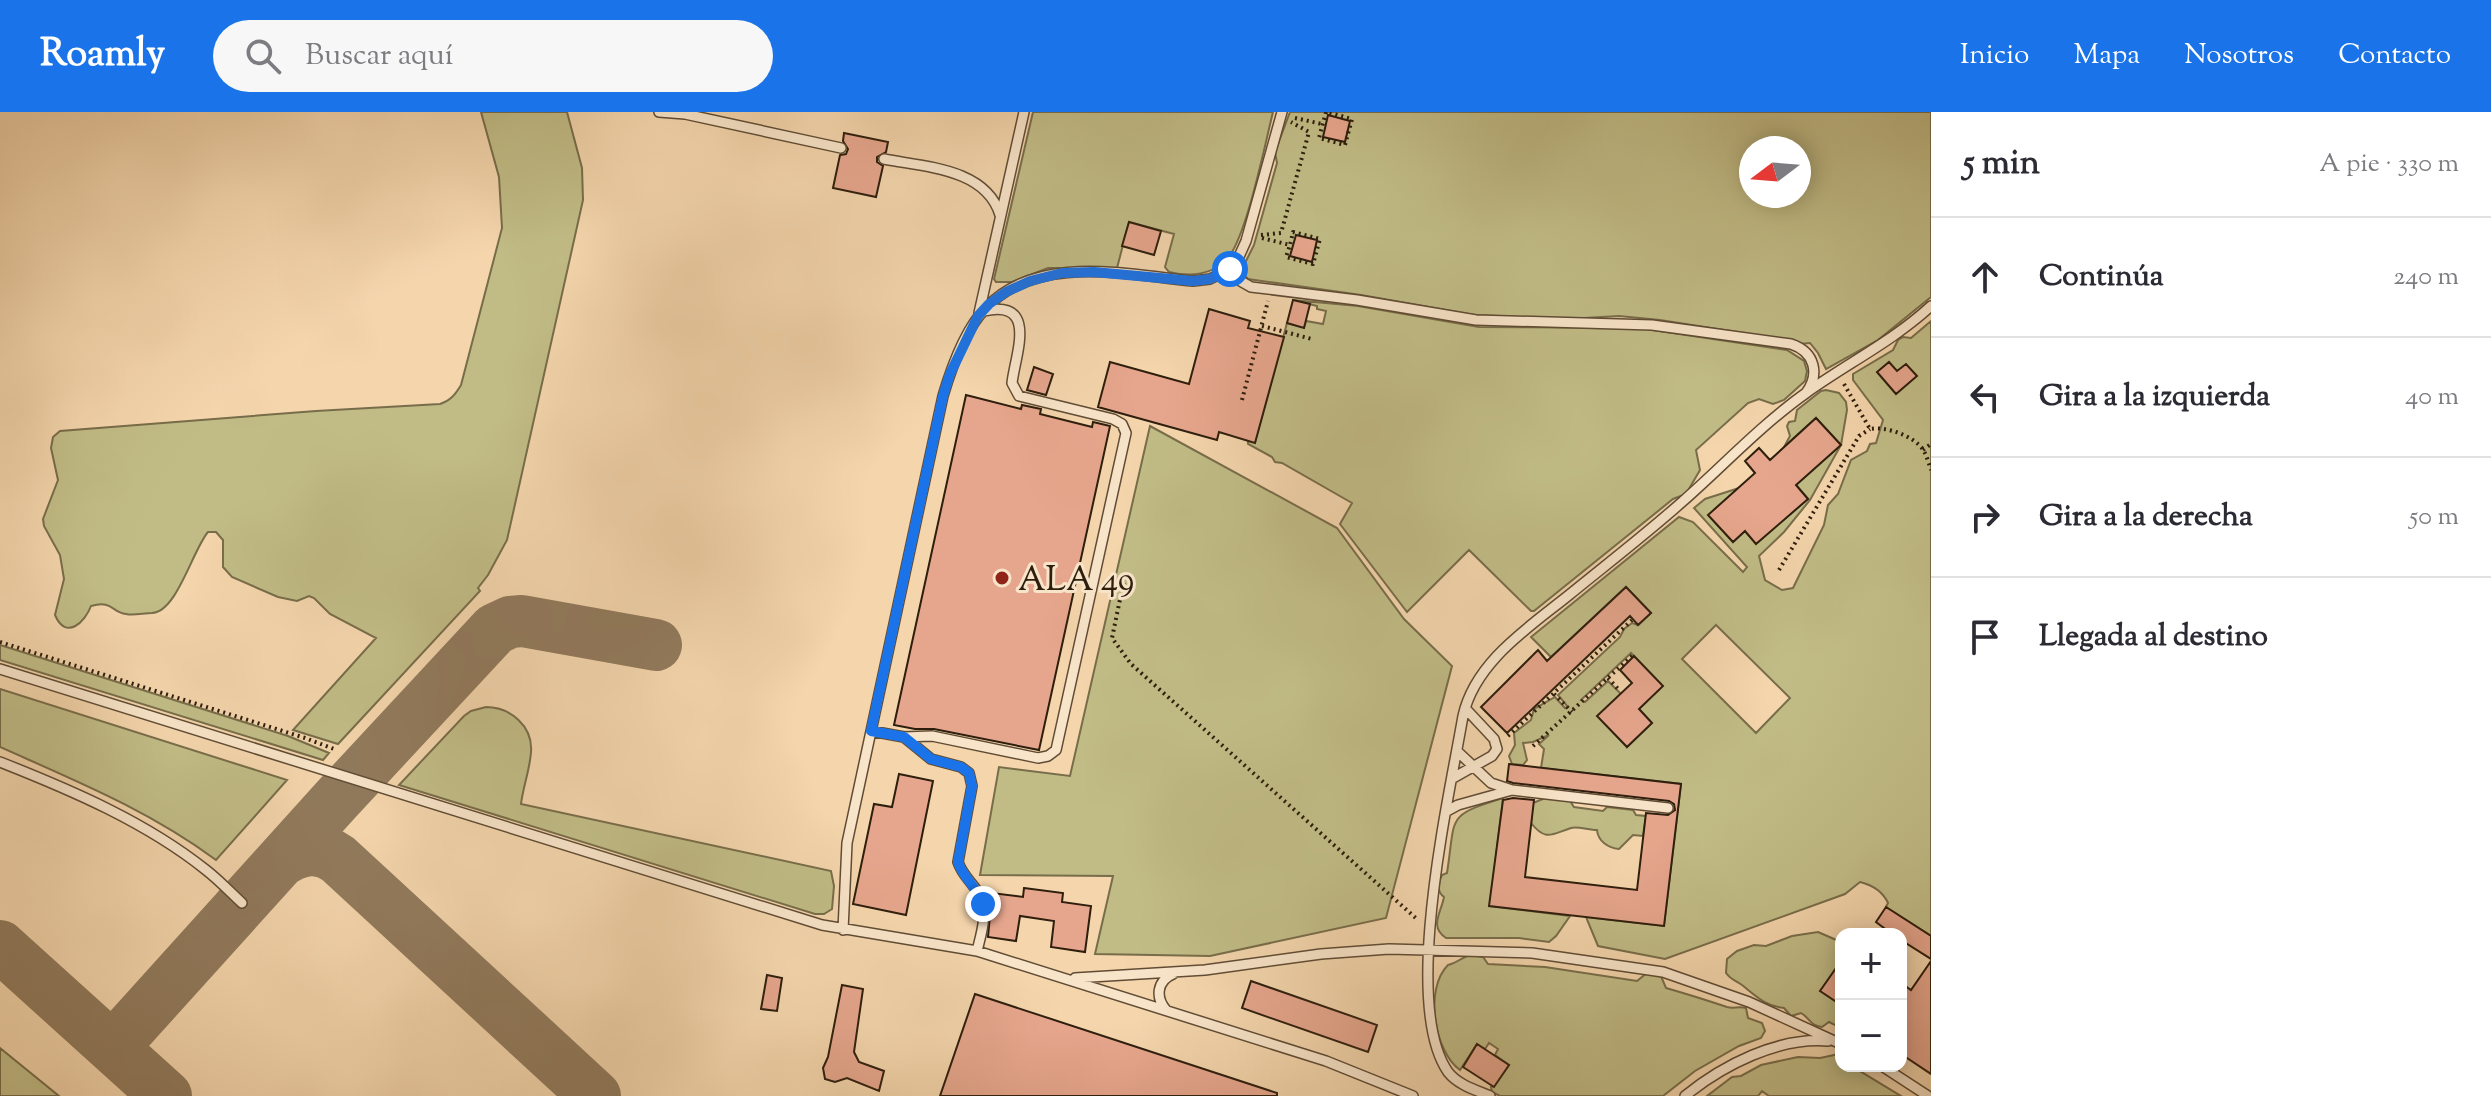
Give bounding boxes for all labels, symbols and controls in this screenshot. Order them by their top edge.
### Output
search box [213,20,773,92]
text: Roamly [40,29,165,83]
icon: search [241,34,285,78]
text: Buscar aquí [305,35,453,78]
text: Inicio [1960,36,2029,76]
text: Mapa [2073,36,2140,76]
text: Nosotros [2184,36,2294,76]
text: Contacto [2338,36,2451,76]
north arrow [1739,136,1811,208]
text: 5 min [1963,140,2040,189]
text: A pie · 330 m [2319,146,2459,183]
route start [1212,251,1248,287]
icon: ahead [1963,255,2007,299]
text: Continúa [2039,256,2164,299]
text: 240 m [2393,259,2459,296]
icon: left [1963,375,2007,419]
text: Gira a la izquierda [2039,376,2270,419]
text: 40 m [2405,379,2459,416]
icon: right [1963,495,2007,539]
text: Gira a la derecha [2039,496,2253,539]
text: 50 m [2409,499,2459,536]
place label: ALA 49 [1018,557,1134,606]
marker: ALA 49 [993,569,1011,587]
icon: arrive [1963,615,2007,659]
text: Llegada al destino [2039,616,2268,659]
route end [965,886,1001,922]
map controls [1835,928,1907,1072]
button: + [1835,928,1907,1000]
button: − [1835,1000,1907,1072]

